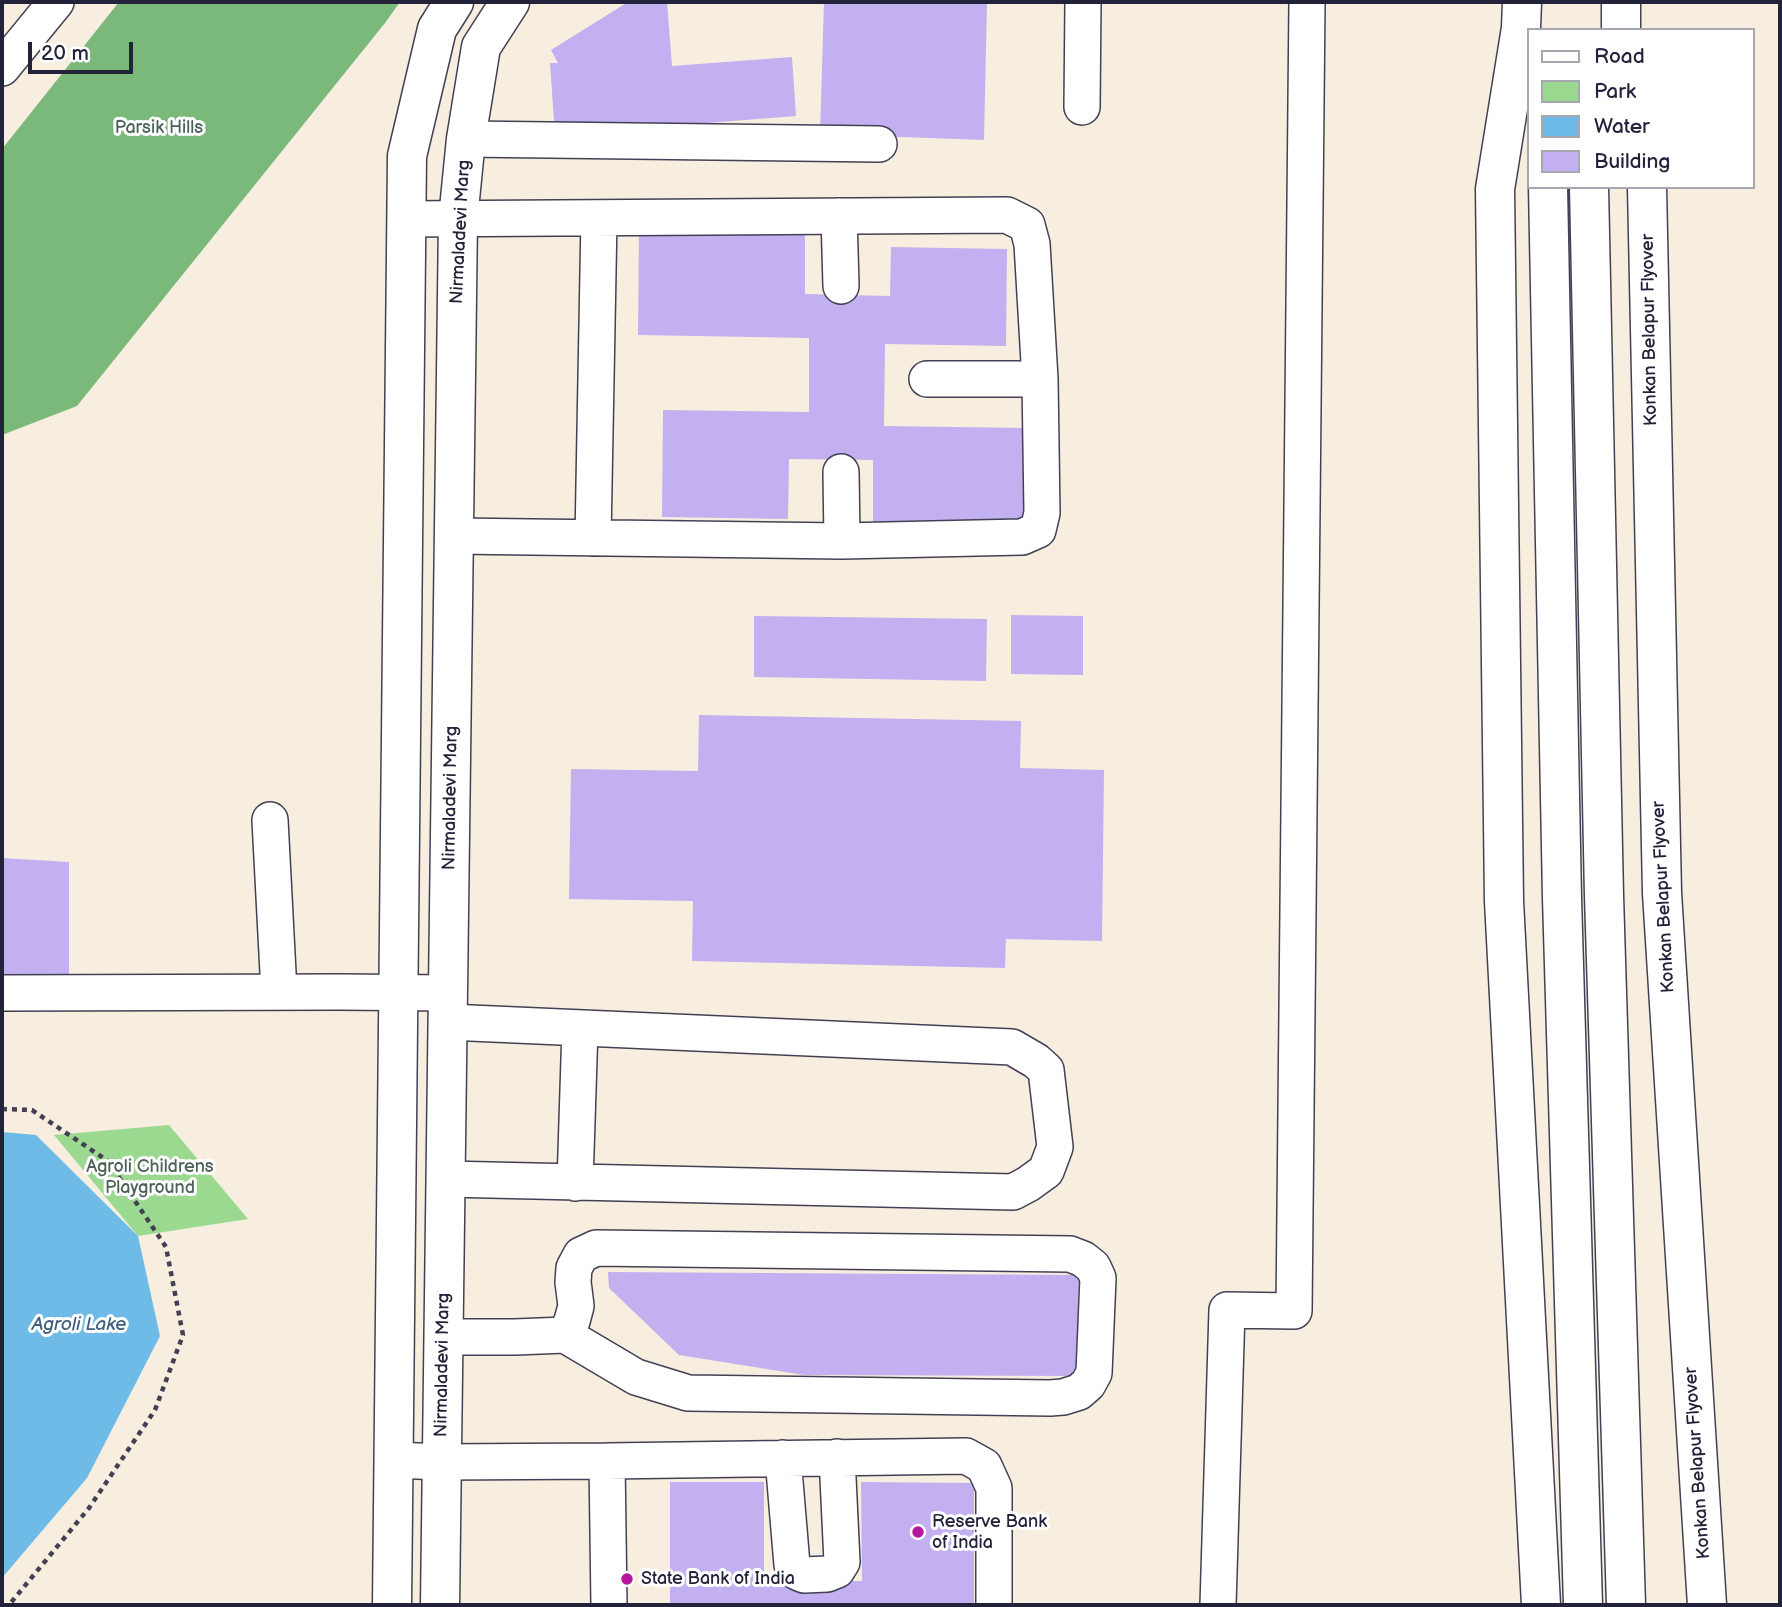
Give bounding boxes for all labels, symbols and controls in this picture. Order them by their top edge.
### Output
scale bar [32,28,136,72]
legend [1526,28,1754,189]
text: 20 m [41,41,89,66]
text: Road [1594,44,1645,69]
text: Park [1594,79,1636,104]
text: Water [1594,114,1650,139]
park label: Parsik Hills [115,117,203,139]
text: Building [1594,149,1670,174]
street label: Nirmaladevi Marg [446,159,476,305]
street label: Konkan Belapur Flyover [1638,234,1662,426]
street label: Nirmaladevi Marg [439,726,463,870]
street label: Konkan Belapur Flyover [1648,800,1680,994]
park label: Agroli Childrens Playground [86,1156,214,1198]
street label: Nirmaladevi Marg [431,1293,455,1437]
water label: Agroli Lake [32,1314,126,1336]
street label: Konkan Belapur Flyover [1681,1366,1715,1560]
place label: Reserve Bank of India [932,1511,1047,1554]
marker: Reserve Bank of India [910,1524,926,1540]
place label: State Bank of India [641,1568,795,1590]
marker: State Bank of India [619,1571,635,1587]

